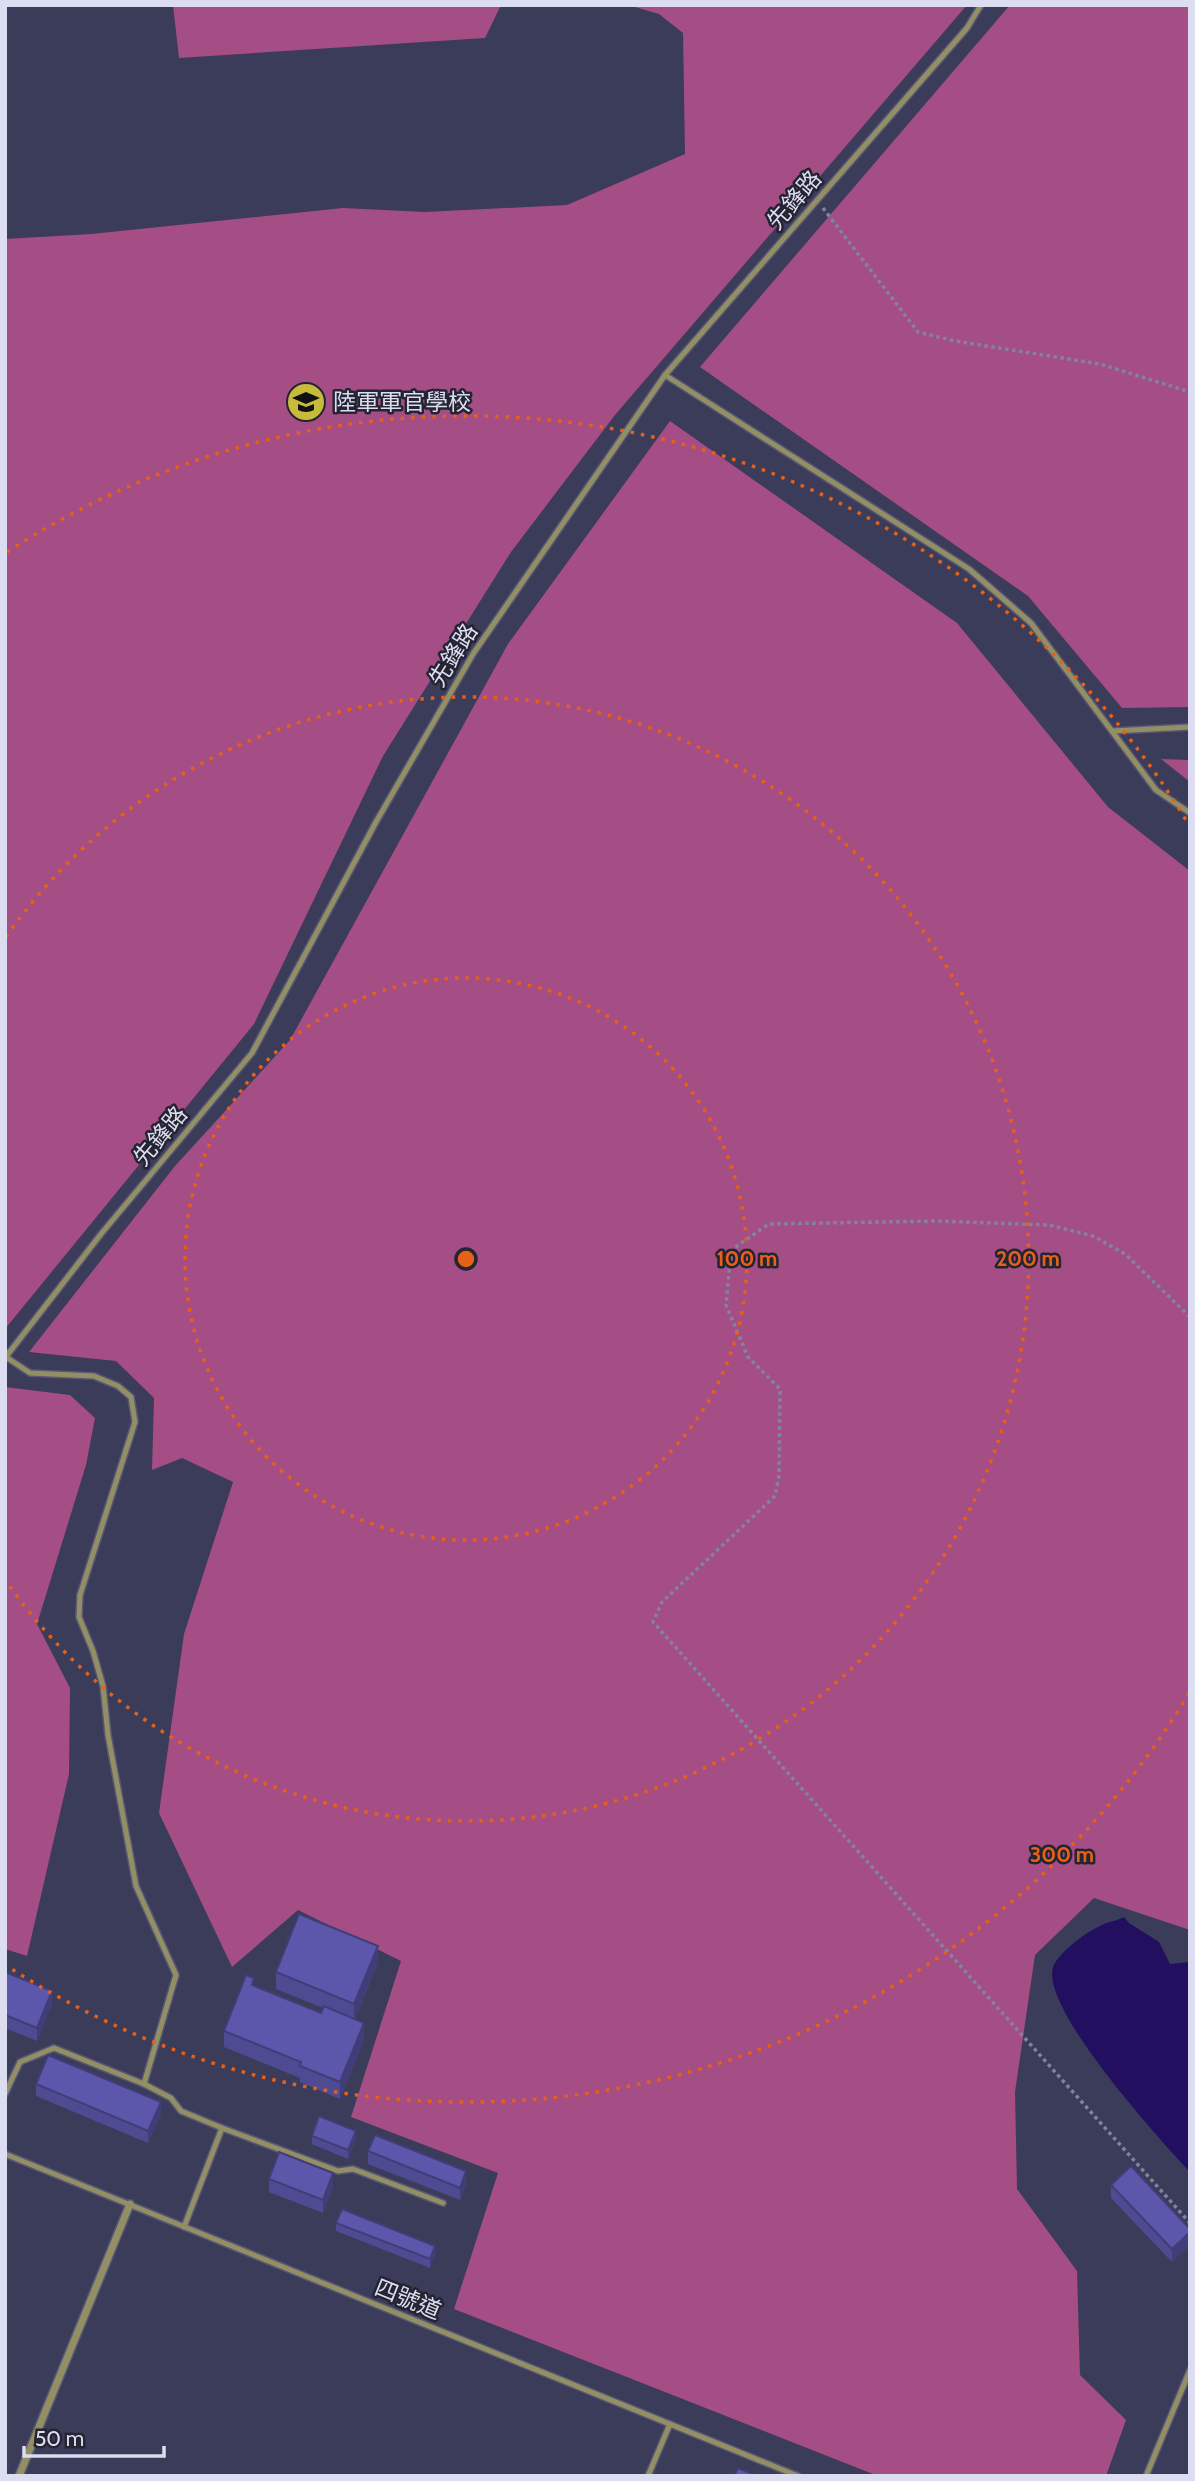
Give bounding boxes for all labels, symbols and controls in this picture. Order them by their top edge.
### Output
street label: 先鋒路 [761,165,827,235]
school or university icon: 陸軍軍官學校 [285,381,327,423]
place label: 陸軍軍官學校 [333,388,471,416]
street label: 先鋒路 [423,618,483,692]
street label: 先鋒路 [127,1101,193,1171]
text: 100 m [717,1246,777,1271]
text: 200 m [996,1246,1060,1271]
centre of rings [454,1247,478,1271]
text: 300 m [1030,1842,1094,1867]
street label: 四號道 [371,2273,445,2325]
scale bar [24,2414,164,2458]
text: 50 m [35,2426,84,2451]

